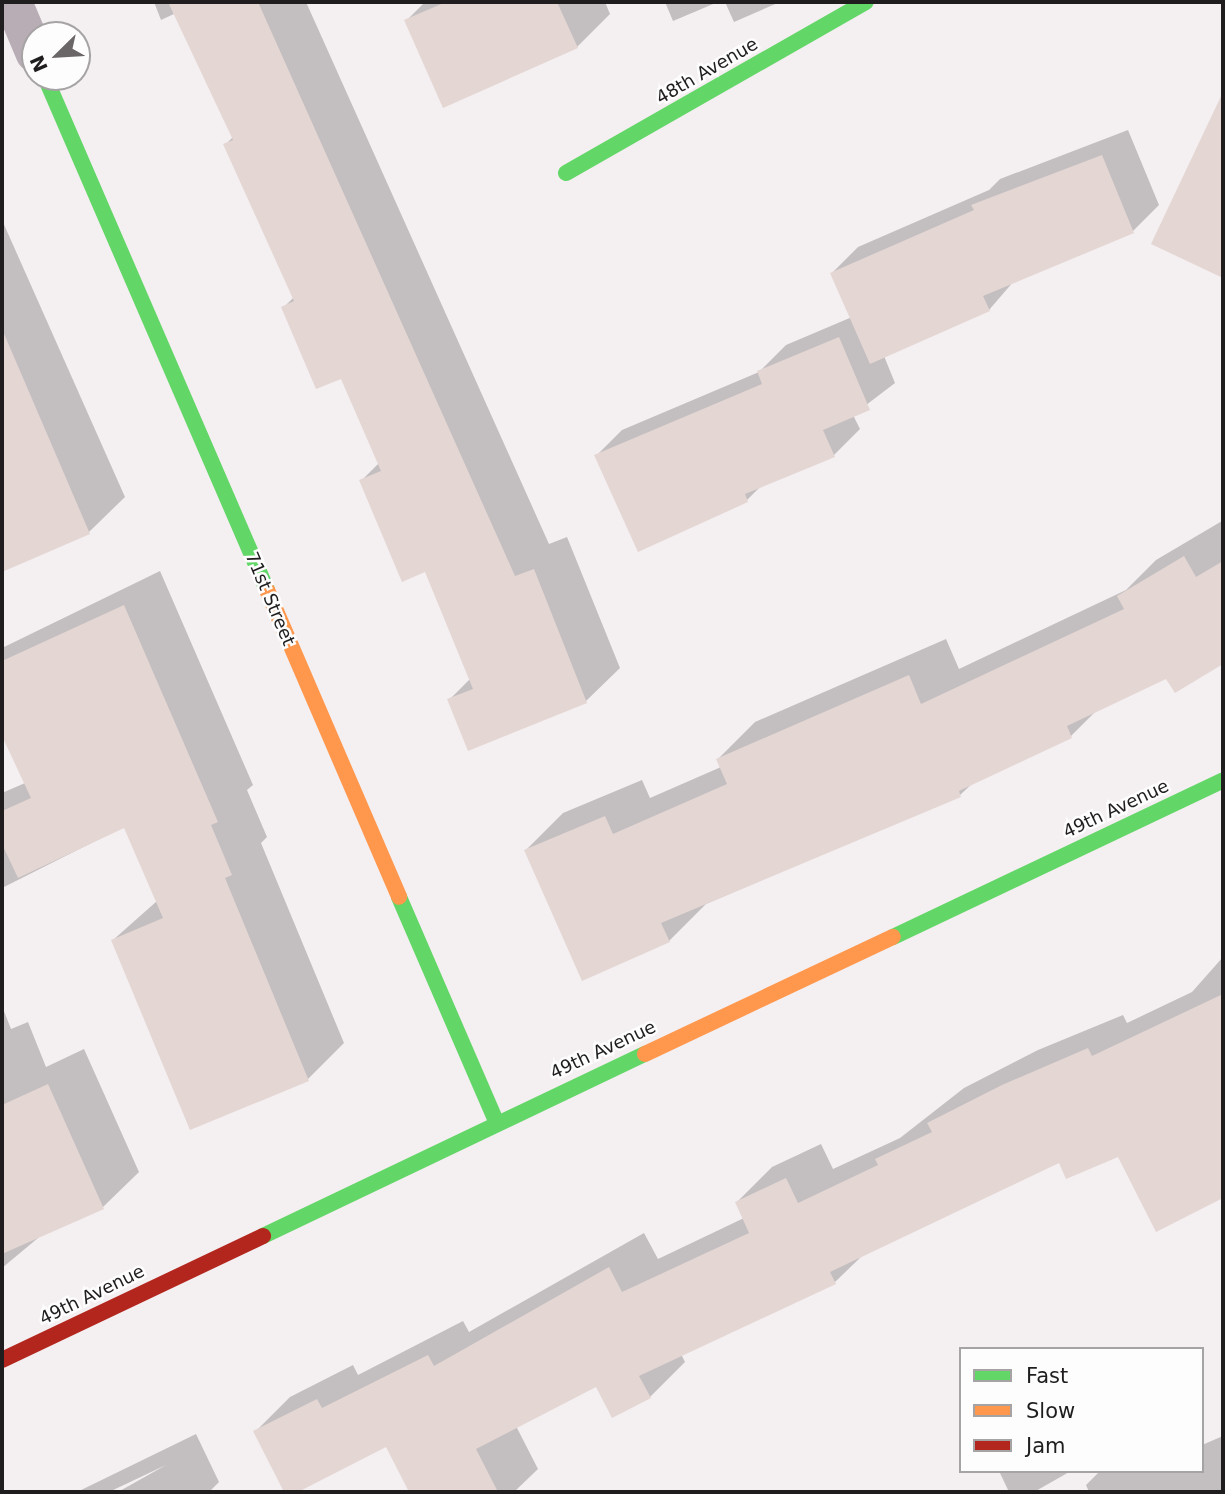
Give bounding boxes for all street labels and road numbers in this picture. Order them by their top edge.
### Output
street label: 48th Avenue [652,33,762,109]
street label: 71st Street [241,549,299,649]
street label: 49th Avenue [1060,775,1172,843]
street label: 49th Avenue [547,1016,659,1084]
street label: 49th Avenue [36,1260,148,1330]

